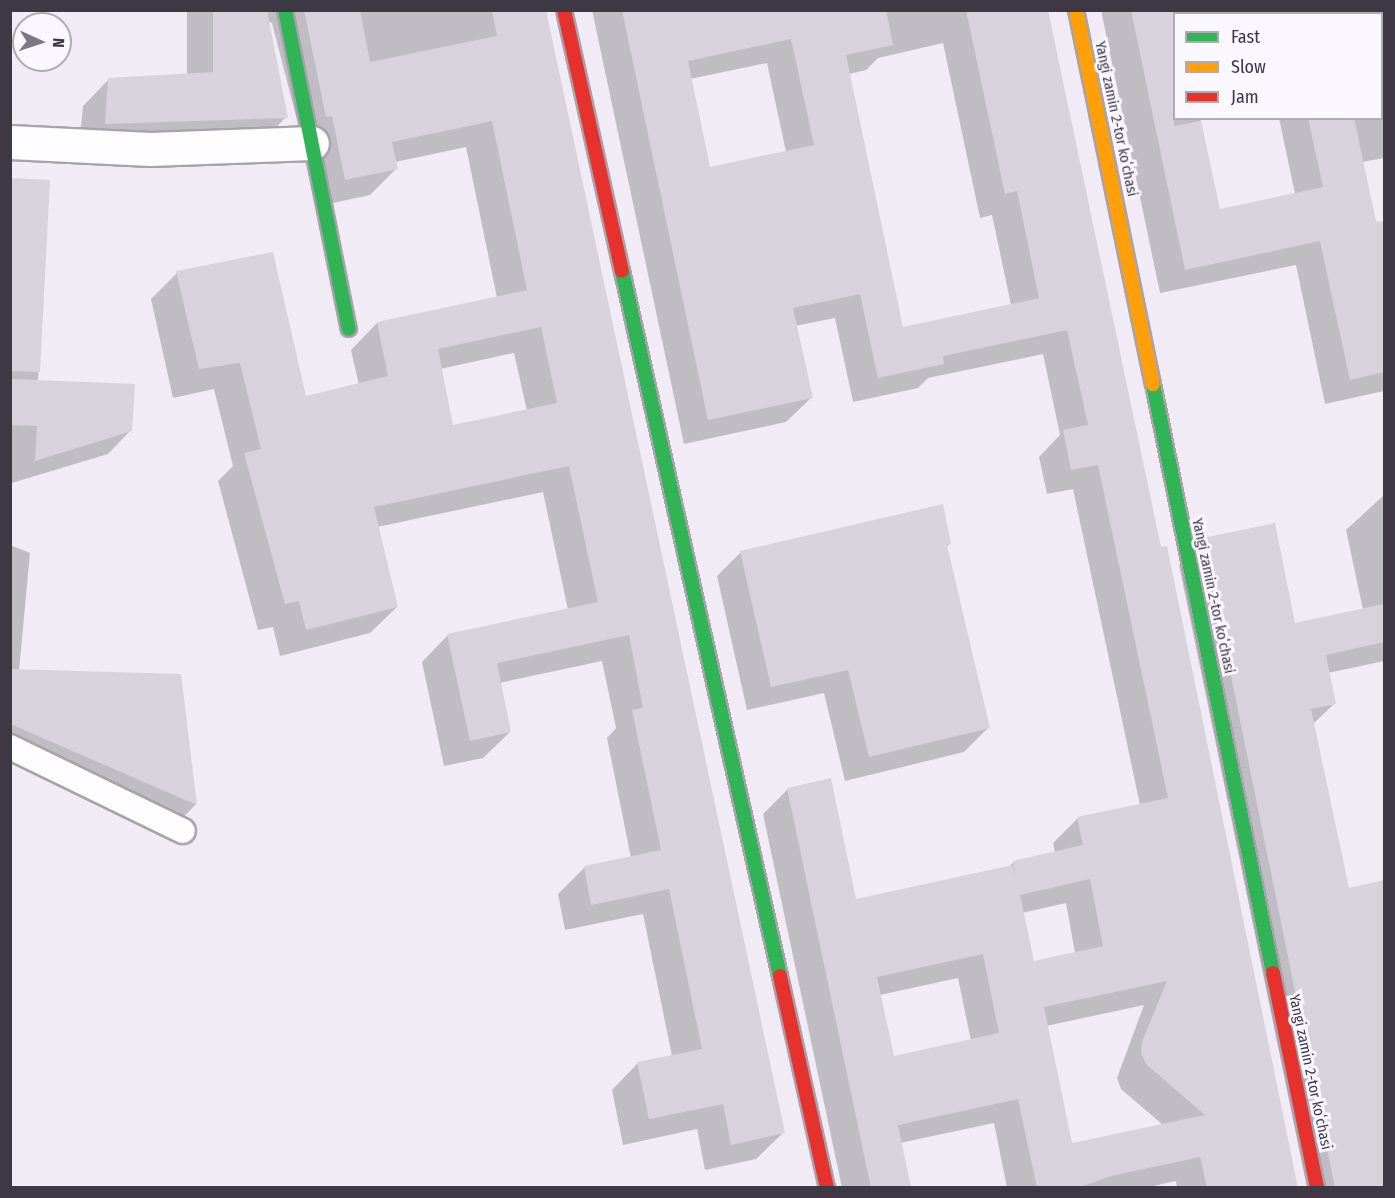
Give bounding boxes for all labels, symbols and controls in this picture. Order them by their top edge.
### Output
north arrow [12,12,72,72]
legend [1173,12,1383,120]
text: Fast [1231,26,1260,48]
text: N [49,38,68,48]
street label: Yangi zamin 2-tor koʻchasi [1091,40,1141,198]
text: Slow [1231,56,1266,78]
text: Jam [1231,86,1259,108]
street label: Yangi zamin 2-tor koʻchasi [1188,517,1238,675]
street label: Yangi zamin 2-tor koʻchasi [1285,993,1335,1151]

